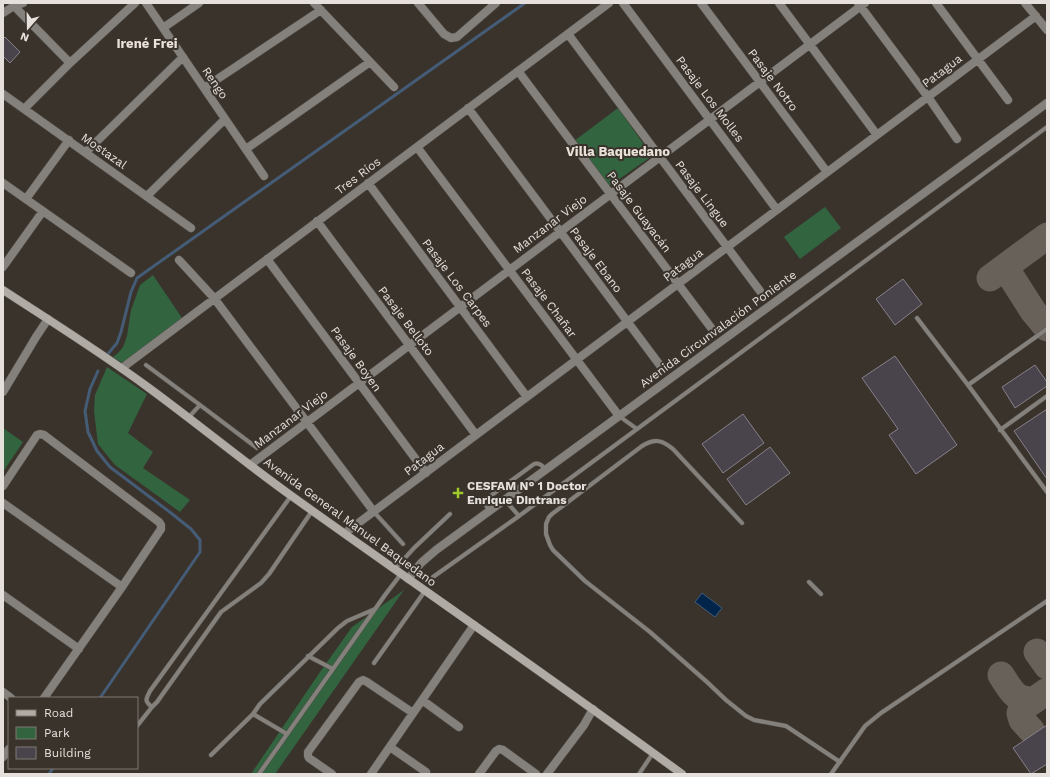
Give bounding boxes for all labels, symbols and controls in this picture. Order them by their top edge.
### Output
north arrow [8,8,48,48]
text: N [19,29,31,44]
district label: Irené Frei [116,36,178,51]
street label: Pasaje Notro [745,46,801,114]
street label: Patagua [919,51,965,91]
street label: Pasaje Los Molles [673,53,747,145]
street label: Rengo [199,64,231,102]
street label: Mostazal [79,130,130,172]
district label: Villa Baquedano [566,144,670,159]
street label: Tres Ríos [333,154,383,198]
street label: Pasaje Lingue [672,158,732,230]
street label: Pasaje Guayacán [604,169,674,255]
street label: Manzanar Viejo [510,192,590,256]
street label: Pasaje Ebano [567,225,625,295]
street label: Pasaje Los Carpes [419,236,495,330]
street label: Patagua [660,245,706,285]
street label: Pasaje Chañar [518,266,580,340]
street label: Avenida Circunvalación Poniente [637,267,799,391]
street label: Pasaje Belloto [375,284,437,358]
street label: Pasaje Boyen [328,324,384,394]
street label: Manzanar Viejo [251,387,331,451]
street label: Patagua [401,439,447,479]
street label: Avenida General Manuel Baquedano [261,455,439,589]
place label: CESFAM N° 1 Doctor Enrique Dintrans [467,479,587,507]
marker: CESFAM N° 1 Doctor Enrique Dintrans [452,487,464,499]
legend [8,697,138,769]
text: Road [44,706,73,720]
text: Park [44,726,70,740]
text: Building [44,746,91,760]

